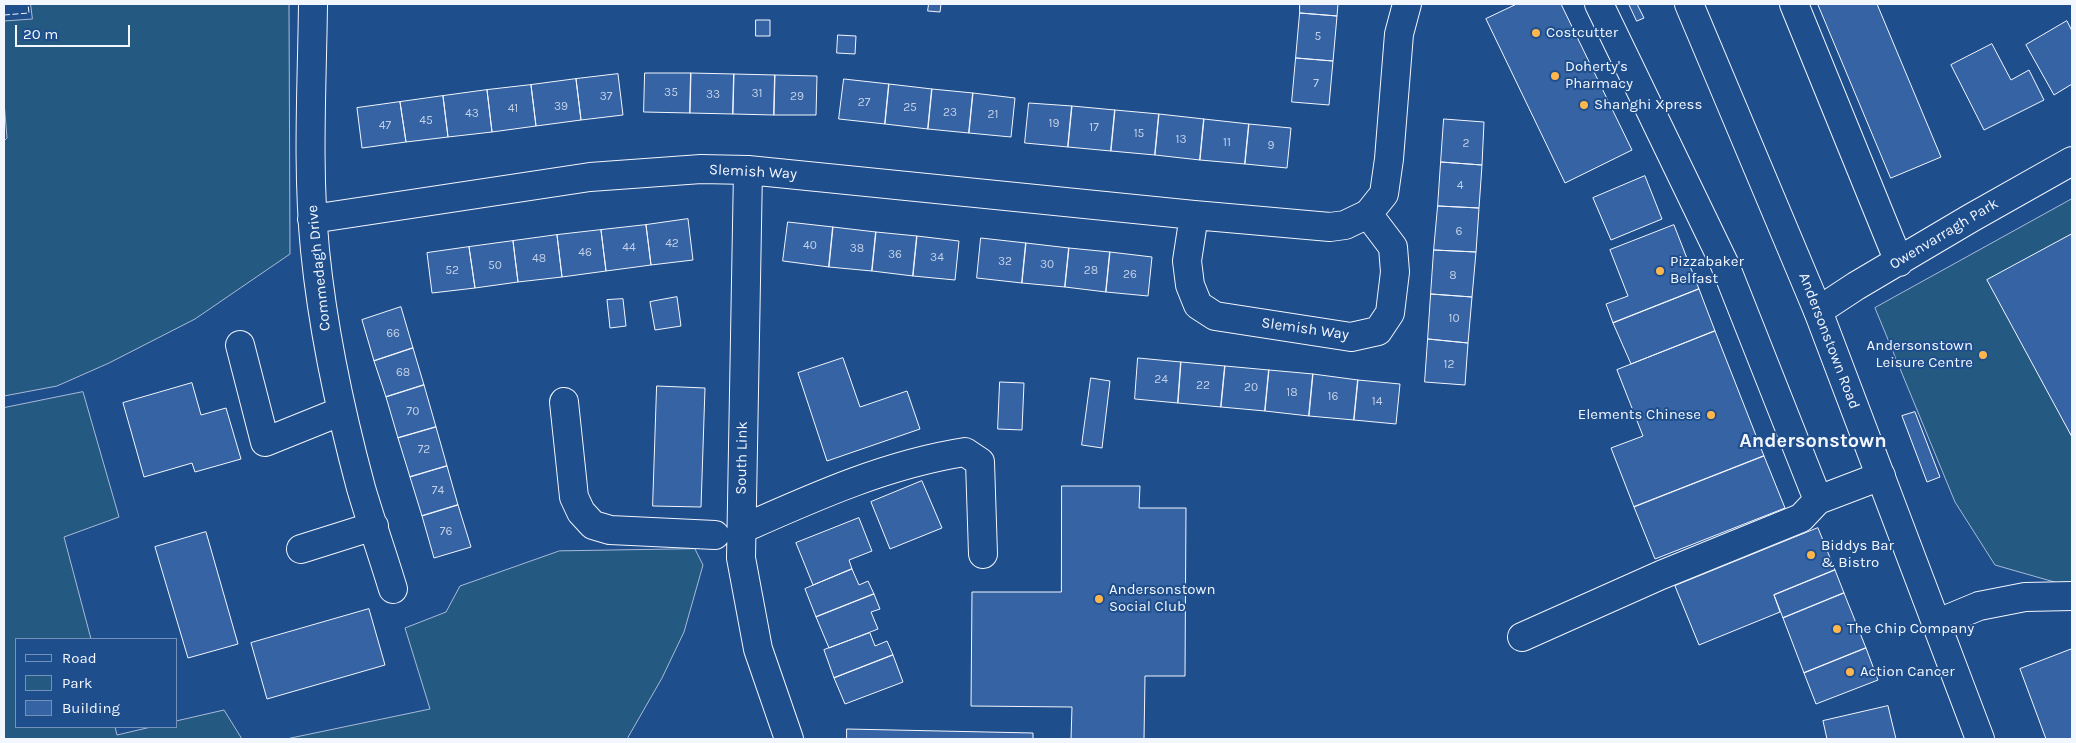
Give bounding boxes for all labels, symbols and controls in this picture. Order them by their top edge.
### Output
scale bar [18,15,132,47]
place label: Costcutter [1546,24,1618,42]
text: 20 m [23,25,58,43]
marker: Costcutter [1530,27,1542,39]
house number: 5 [1315,30,1321,44]
place label: Doherty's Pharmacy [1565,58,1633,93]
marker: Doherty's Pharmacy [1549,70,1561,82]
house number: 7 [1313,77,1319,91]
house number: 35 [664,86,678,100]
house number: 31 [751,87,763,101]
house number: 33 [706,88,720,102]
house number: 37 [600,90,612,104]
house number: 29 [790,90,804,104]
house number: 27 [858,96,870,110]
place label: Shanghi Xpress [1594,96,1702,114]
marker: Shanghi Xpress [1578,99,1590,111]
house number: 39 [554,100,568,114]
house number: 25 [903,101,917,115]
house number: 41 [508,102,518,116]
house number: 23 [943,106,957,120]
house number: 43 [465,107,479,121]
house number: 21 [988,108,998,122]
house number: 45 [419,114,433,128]
house number: 19 [1049,117,1059,131]
house number: 47 [379,119,391,133]
house number: 17 [1089,121,1099,135]
house number: 15 [1134,127,1144,141]
house number: 13 [1175,133,1187,147]
house number: 11 [1223,136,1231,150]
house number: 2 [1463,137,1469,151]
house number: 9 [1268,139,1274,153]
street label: Slemish Way [709,161,797,183]
house number: 4 [1457,179,1463,193]
street label: Owenvarragh Park [1886,194,2002,274]
street label: Commedagh Drive [303,204,335,332]
house number: 6 [1456,225,1462,239]
house number: 42 [665,237,679,251]
house number: 40 [803,239,817,253]
house number: 44 [622,241,636,255]
house number: 38 [850,242,864,256]
house number: 46 [578,246,592,260]
house number: 36 [888,248,902,262]
house number: 34 [930,251,944,265]
house number: 48 [532,252,546,266]
place label: Pizzabaker Belfast [1670,253,1744,288]
house number: 32 [998,255,1012,269]
house number: 30 [1040,258,1054,272]
house number: 50 [488,259,502,273]
house number: 52 [445,264,459,278]
house number: 28 [1084,264,1098,278]
marker: Pizzabaker Belfast [1654,265,1666,277]
house number: 26 [1123,268,1137,282]
house number: 8 [1449,269,1457,283]
street label: Andersonstown Road [1795,270,1863,412]
house number: 10 [1448,312,1460,326]
street label: Slemish Way [1260,314,1350,344]
house number: 66 [386,327,400,341]
place label: Andersonstown Leisure Centre [1867,337,1973,372]
marker: Andersonstown Leisure Centre [1977,349,1989,361]
house number: 12 [1444,358,1454,372]
house number: 68 [396,366,410,380]
house number: 24 [1154,373,1168,387]
house number: 22 [1196,379,1210,393]
house number: 20 [1244,381,1258,395]
house number: 18 [1286,386,1298,400]
house number: 16 [1328,390,1338,404]
house number: 14 [1372,395,1382,409]
house number: 70 [407,405,419,419]
place label: Elements Chinese [1578,406,1701,424]
marker: Elements Chinese [1705,409,1717,421]
street label: South Link [732,421,752,495]
district label: Andersonstown [1739,429,1887,453]
house number: 72 [418,443,430,457]
house number: 74 [432,484,444,498]
house number: 76 [440,525,452,539]
place label: Biddys Bar & Bistro [1821,537,1894,572]
marker: Biddys Bar & Bistro [1805,549,1817,561]
place label: Andersonstown Social Club [1109,581,1215,616]
marker: Andersonstown Social Club [1093,593,1105,605]
place label: The Chip Company [1847,620,1974,638]
marker: The Chip Company [1831,623,1843,635]
legend [15,638,178,728]
text: Road [62,649,97,667]
place label: Action Cancer [1860,663,1955,681]
marker: Action Cancer [1844,666,1856,678]
text: Park [62,674,92,692]
text: Building [62,699,120,717]

